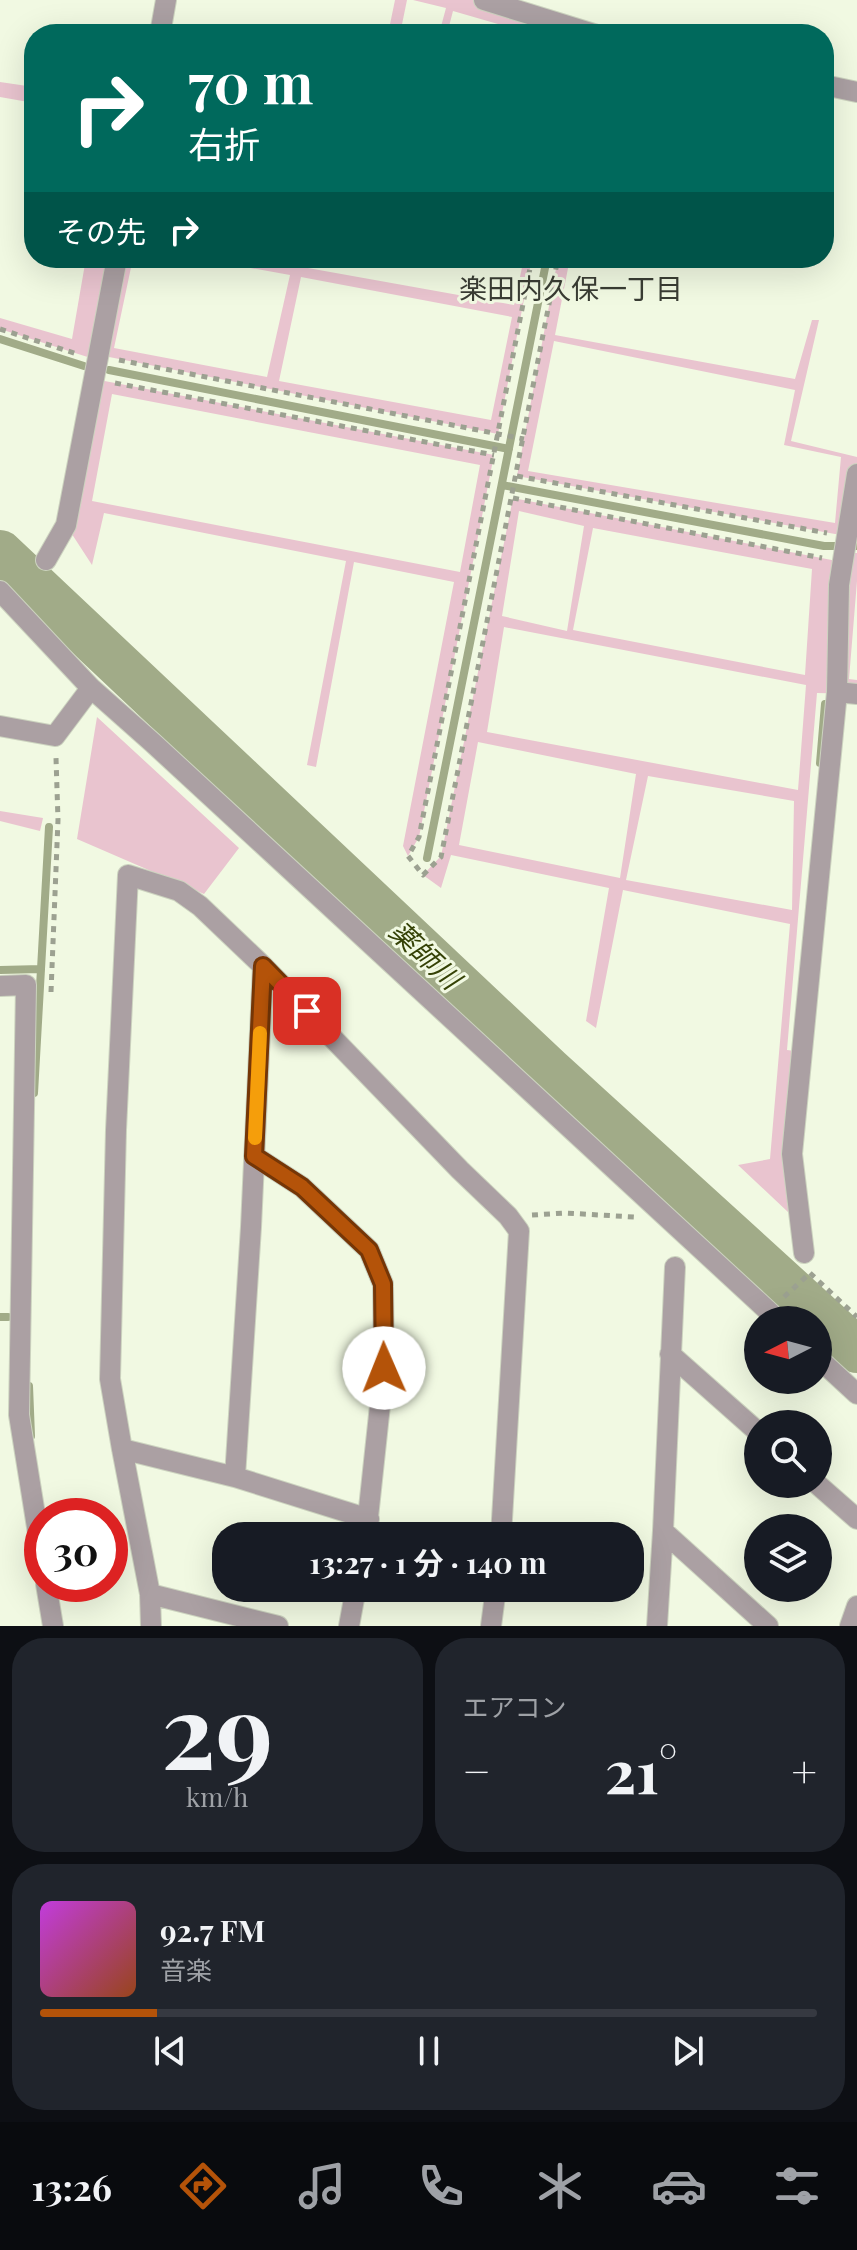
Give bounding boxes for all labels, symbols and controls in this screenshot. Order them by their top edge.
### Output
text: 70 m [188,44,313,119]
icon: right [56,56,160,160]
text: 右折 [188,119,260,167]
icon: right [162,208,206,252]
text: その先 [56,211,146,251]
district label: 楽田内久保一丁目 [459,269,683,306]
water label: 薬師川 [383,912,472,998]
pin [273,977,341,1045]
icon: arrive [285,989,329,1033]
north arrow [744,1306,832,1394]
map controls [744,1306,832,1602]
position arrow [342,1326,426,1410]
button: search [744,1410,832,1498]
speed limit sign: 30 [24,1498,128,1602]
button: layers [744,1514,832,1602]
text: 13:27 · 1 分 · 140 m [309,1542,547,1582]
text: 29 [161,1657,273,1796]
text: エアコン [463,1689,567,1724]
text: 21° [605,1729,677,1809]
text: − [463,1740,491,1799]
text: + [791,1740,817,1799]
text: km/h [186,1779,248,1814]
text: 92.7 FM [160,1910,265,1950]
text: 音楽 [160,1952,212,1987]
icon: previous [148,2029,192,2073]
icon: pause [407,2029,451,2073]
icon: next [666,2029,710,2073]
icon: directions [175,2158,231,2214]
icon: music [294,2158,350,2214]
icon: phone [413,2158,469,2214]
icon: climate [532,2158,588,2214]
icon: car [651,2158,707,2214]
icon: filters [769,2158,825,2214]
text: 13:26 [31,2162,112,2210]

